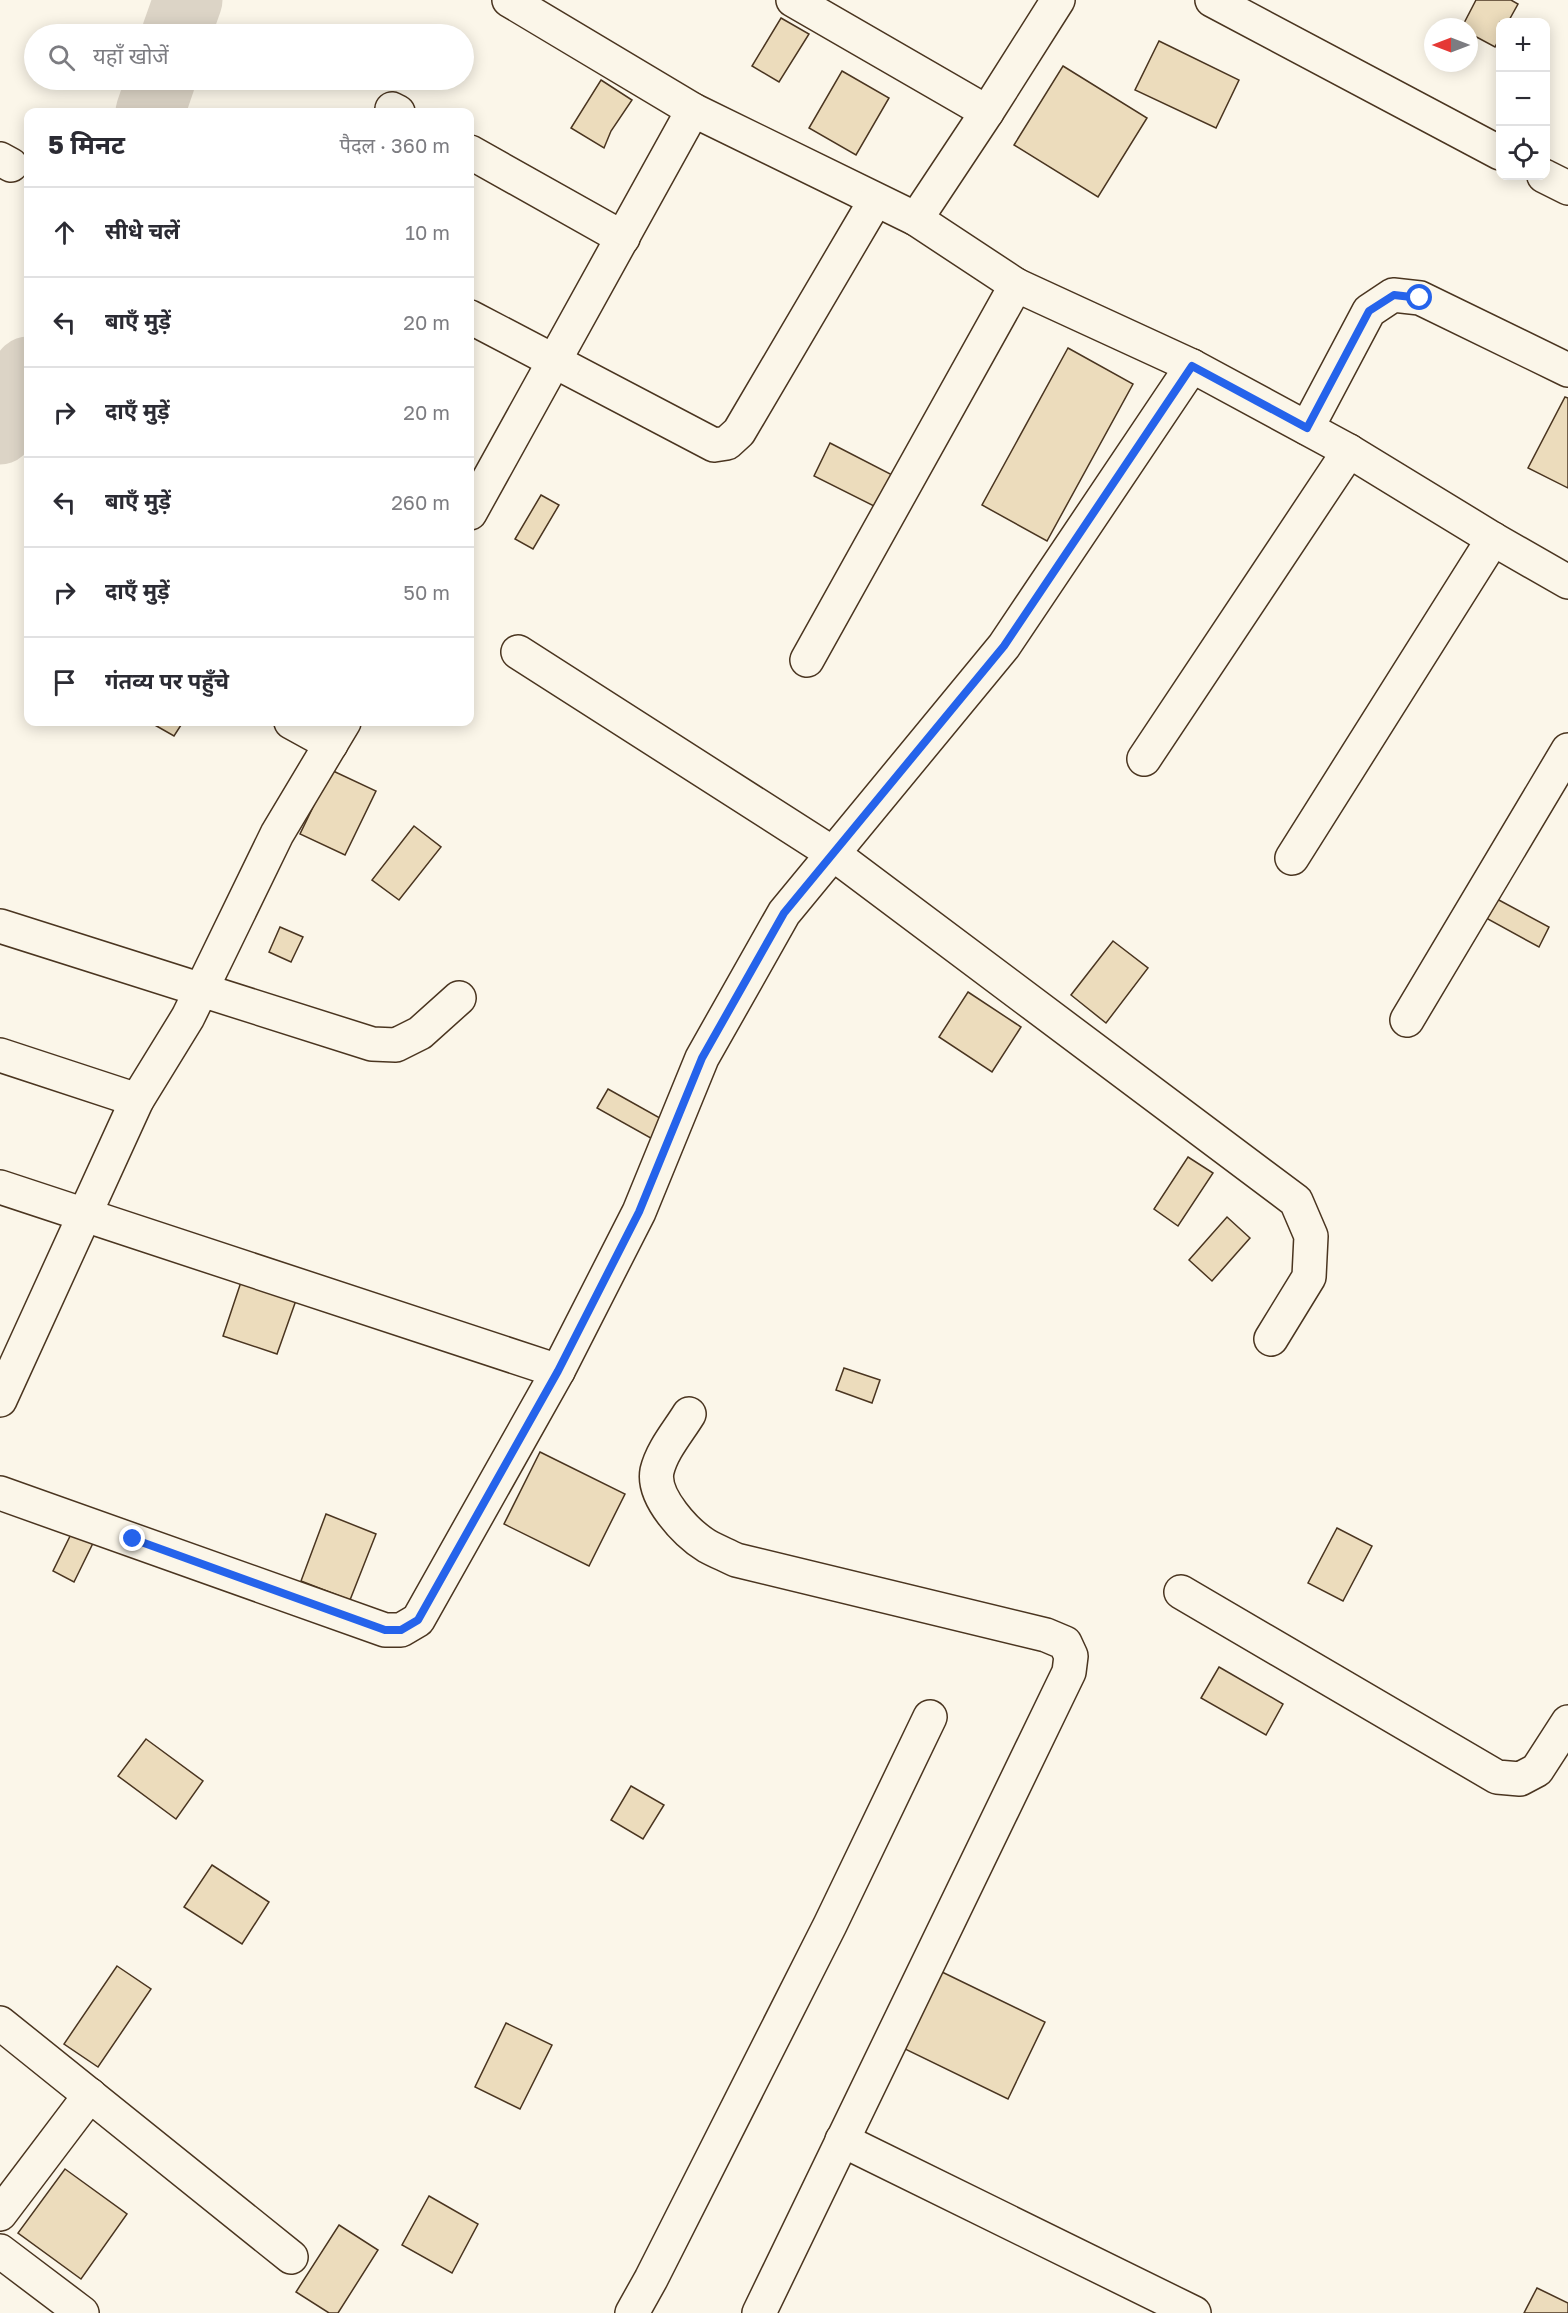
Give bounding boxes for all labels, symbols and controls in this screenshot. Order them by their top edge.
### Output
north arrow [1424,18,1478,72]
map controls [1496,18,1550,180]
button: + [1496,18,1550,72]
search box [24,24,474,90]
icon: search [45,41,78,74]
text: यहाँ खोजें [93,42,169,69]
button: − [1496,72,1550,126]
button: locate [1496,126,1550,180]
text: 5 मिनट [48,129,125,160]
text: पैदल · 360 m [340,133,450,157]
icon: ahead [48,216,81,249]
text: सीधे चलें [105,217,180,244]
text: 10 m [405,220,450,244]
route start [1406,284,1432,310]
icon: left [48,306,81,339]
text: बाएँ मुड़ें [105,307,171,334]
text: 20 m [403,310,450,334]
icon: right [48,396,81,429]
text: दाएँ मुड़ें [105,397,170,424]
text: 20 m [403,400,450,424]
icon: left [48,486,81,519]
text: बाएँ मुड़ें [105,487,171,514]
text: 260 m [391,490,450,514]
icon: right [48,576,81,609]
text: दाएँ मुड़ें [105,577,170,604]
text: 50 m [403,580,450,604]
icon: arrive [48,666,81,699]
text: गंतव्य पर पहुँचे [105,667,229,694]
route end [119,1525,145,1551]

